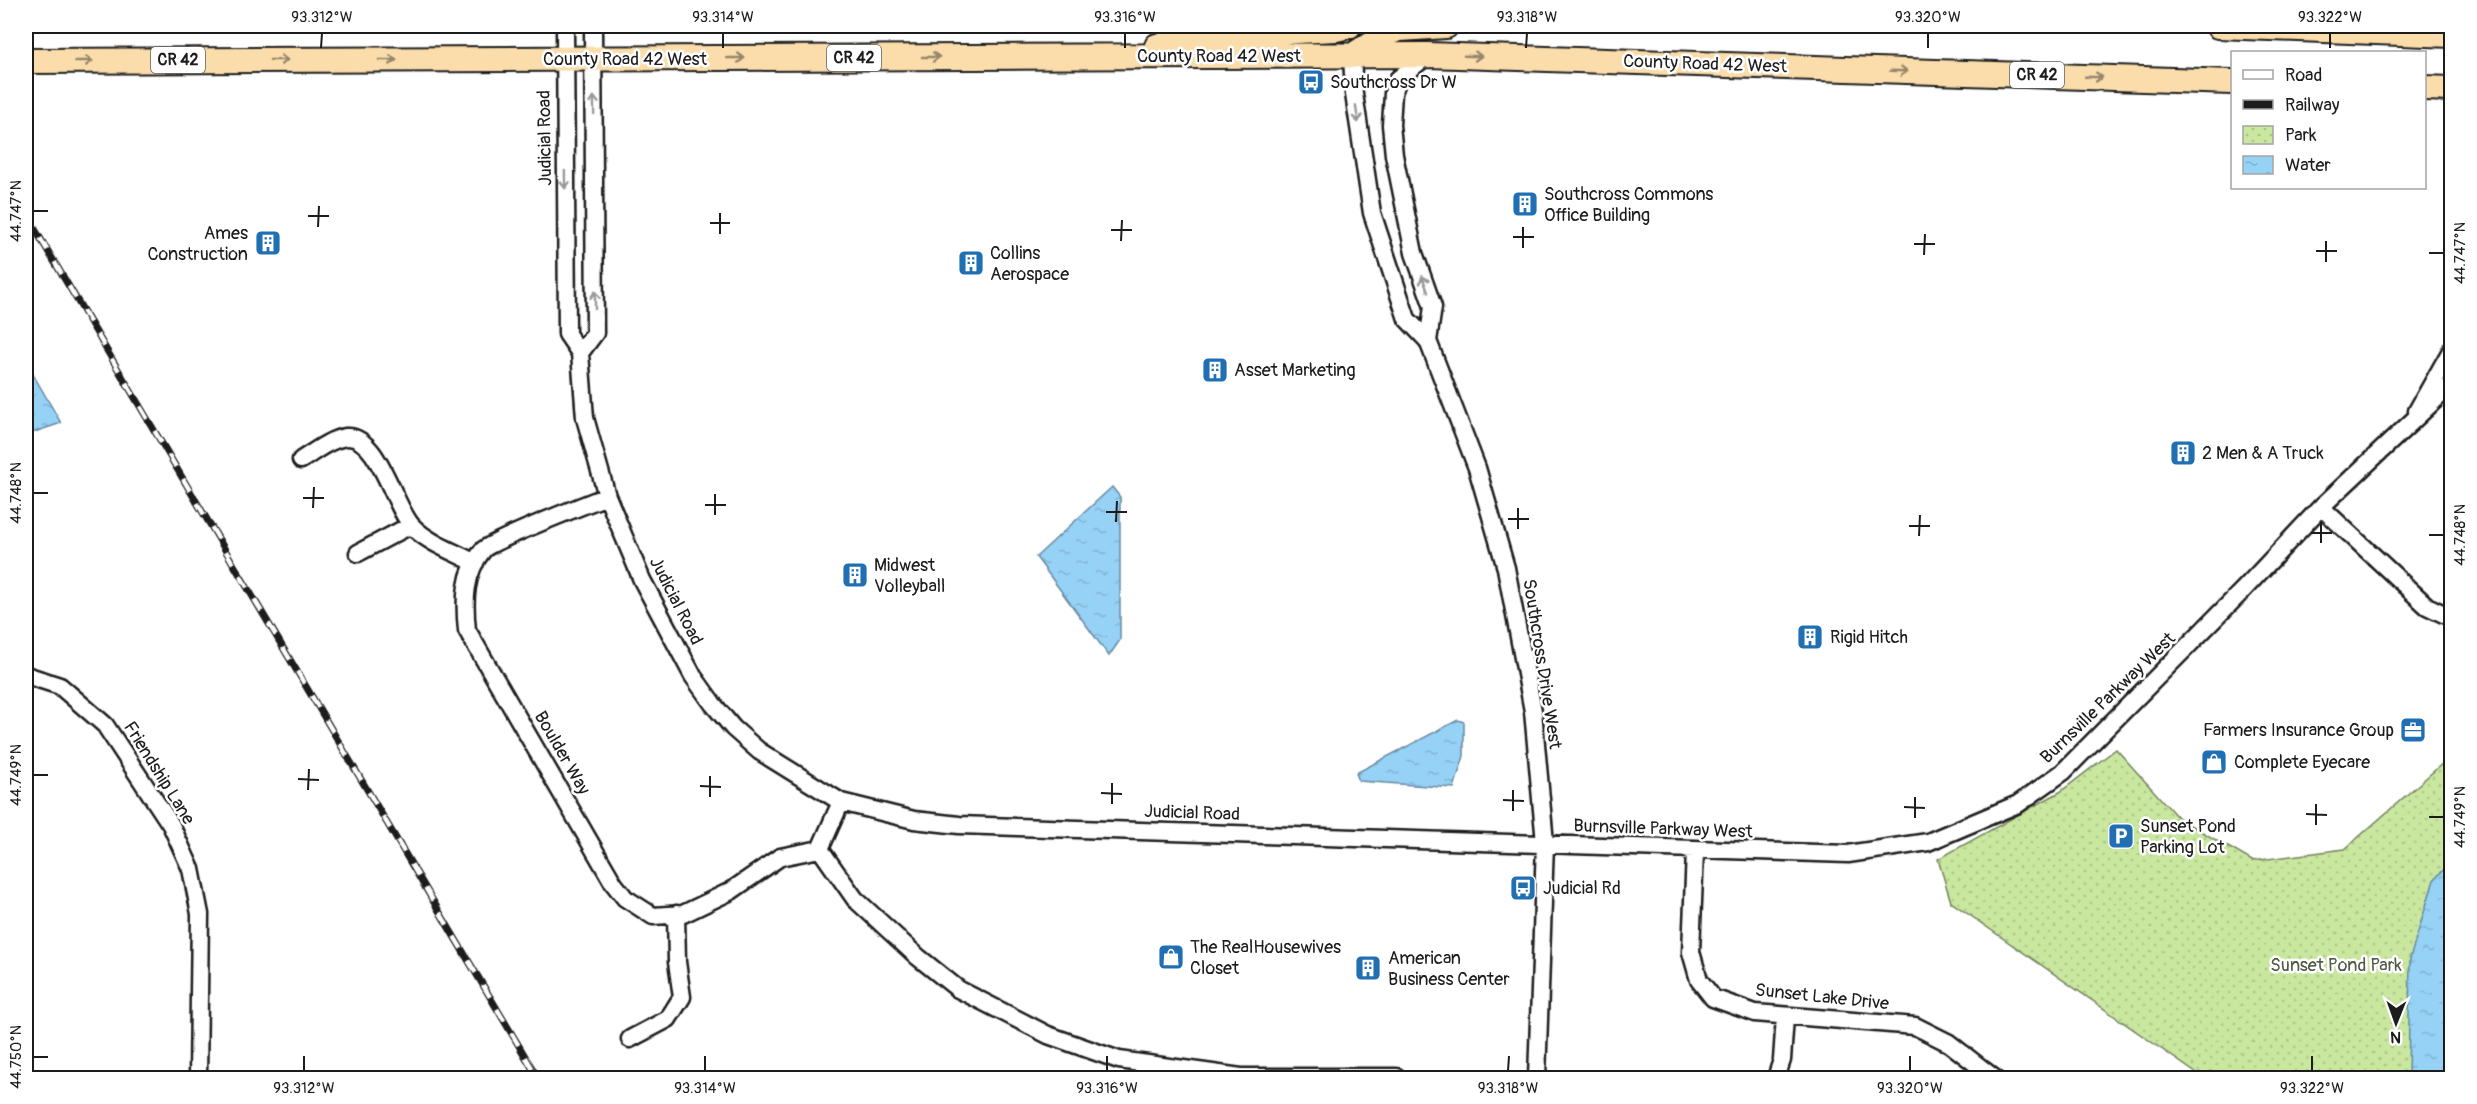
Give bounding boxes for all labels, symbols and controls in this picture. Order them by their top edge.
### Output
text: 93.312°W [291,8,353,27]
text: 93.314°W [692,8,754,27]
text: 93.316°W [1094,8,1156,27]
text: 93.318°W [1497,8,1557,27]
text: 93.320°W [1895,8,1961,27]
text: 93.322°W [2298,8,2362,27]
road number: CR 42 [827,45,881,71]
street label: County Road 42 West [1137,45,1302,68]
road number: CR 42 [151,47,205,73]
street label: County Road 42 West [543,48,708,71]
street label: County Road 42 West [1623,50,1788,78]
one-way arrow [920,51,940,63]
one-way arrow [1463,51,1483,62]
legend [2231,51,2426,189]
one-way arrow [725,52,745,64]
one-way arrow [268,54,288,66]
one-way arrow [378,54,398,66]
one-way arrow [73,55,93,67]
road number: CR 42 [2010,62,2064,88]
text: Road [2285,64,2322,87]
one-way arrow [1889,65,1909,76]
bus stop icon: Southcross Dr W [1296,67,1326,97]
place label: Southcross Dr W [1330,71,1457,94]
one-way arrow [2084,72,2104,83]
street label: Judicial Road [533,90,557,186]
text: Railway [2285,94,2340,117]
one-way arrow [588,95,599,115]
one-way arrow [1352,103,1363,123]
text: Park [2285,124,2317,147]
text: Water [2285,154,2331,177]
one-way arrow [560,170,571,190]
text: 44.747°N [7,180,26,242]
place label: Southcross Commons Office Building [1544,183,1713,227]
building icon: Southcross Commons Office Building [1510,189,1540,219]
place label: Ames Construction [148,222,248,266]
text: 44.747°N [2451,222,2470,284]
building icon: Ames Construction [253,228,283,258]
place label: Collins Aerospace [990,242,1069,286]
building icon: Collins Aerospace [956,248,986,278]
one-way arrow [1419,275,1430,294]
one-way arrow [589,290,601,310]
building icon: Asset Marketing [1200,355,1230,385]
place label: Asset Marketing [1234,359,1355,382]
building icon: 2 Men & A Truck [2168,438,2198,468]
place label: 2 Men & A Truck [2202,442,2324,465]
text: 44.748°N [7,462,26,524]
text: 44.748°N [2451,504,2470,566]
street label: Judicial Road [644,553,708,649]
place label: Midwest Volleyball [874,554,945,598]
building icon: Midwest Volleyball [840,560,870,590]
street label: Southcross Drive West [1517,577,1567,751]
building icon: Rigid Hitch [1795,622,1825,652]
place label: Rigid Hitch [1830,626,1908,649]
street label: Burnsville Parkway West [2035,627,2181,769]
street label: Boulder Way [529,707,595,799]
office icon: Farmers Insurance Group [2398,715,2428,745]
street label: Friendship Lane [118,717,200,829]
place label: Farmers Insurance Group [2203,719,2394,742]
text: 44.749°N [7,744,26,806]
shop icon: Complete Eyecare [2199,747,2229,777]
place label: Complete Eyecare [2234,751,2370,774]
text: 44.749°N [2451,786,2470,848]
street label: Judicial Road [1144,800,1240,826]
street label: Burnsville Parkway West [1573,814,1754,844]
place label: Sunset Pond Parking Lot [2140,815,2236,859]
parking icon: Sunset Pond Parking Lot [2106,821,2136,851]
bus stop icon: Judicial Rd [1508,873,1538,903]
place label: Judicial Rd [1543,877,1621,900]
place label: The RealHousewives Closet [1190,936,1341,980]
shop icon: The RealHousewives Closet [1156,942,1186,972]
place label: American Business Center [1388,947,1510,991]
building icon: American Business Center [1353,953,1383,983]
park label: Sunset Pond Park [2270,954,2402,977]
street label: Sunset Lake Drive [1754,979,1890,1015]
north arrow [2366,993,2426,1053]
text: 44.750°N [7,1025,26,1089]
text: N [2390,1027,2401,1047]
text: 93.312°W [273,1079,335,1098]
text: 93.314°W [674,1079,736,1098]
text: 93.316°W [1076,1079,1138,1098]
text: 93.318°W [1478,1079,1538,1098]
text: 93.320°W [1877,1079,1943,1098]
text: 93.322°W [2280,1079,2344,1098]

